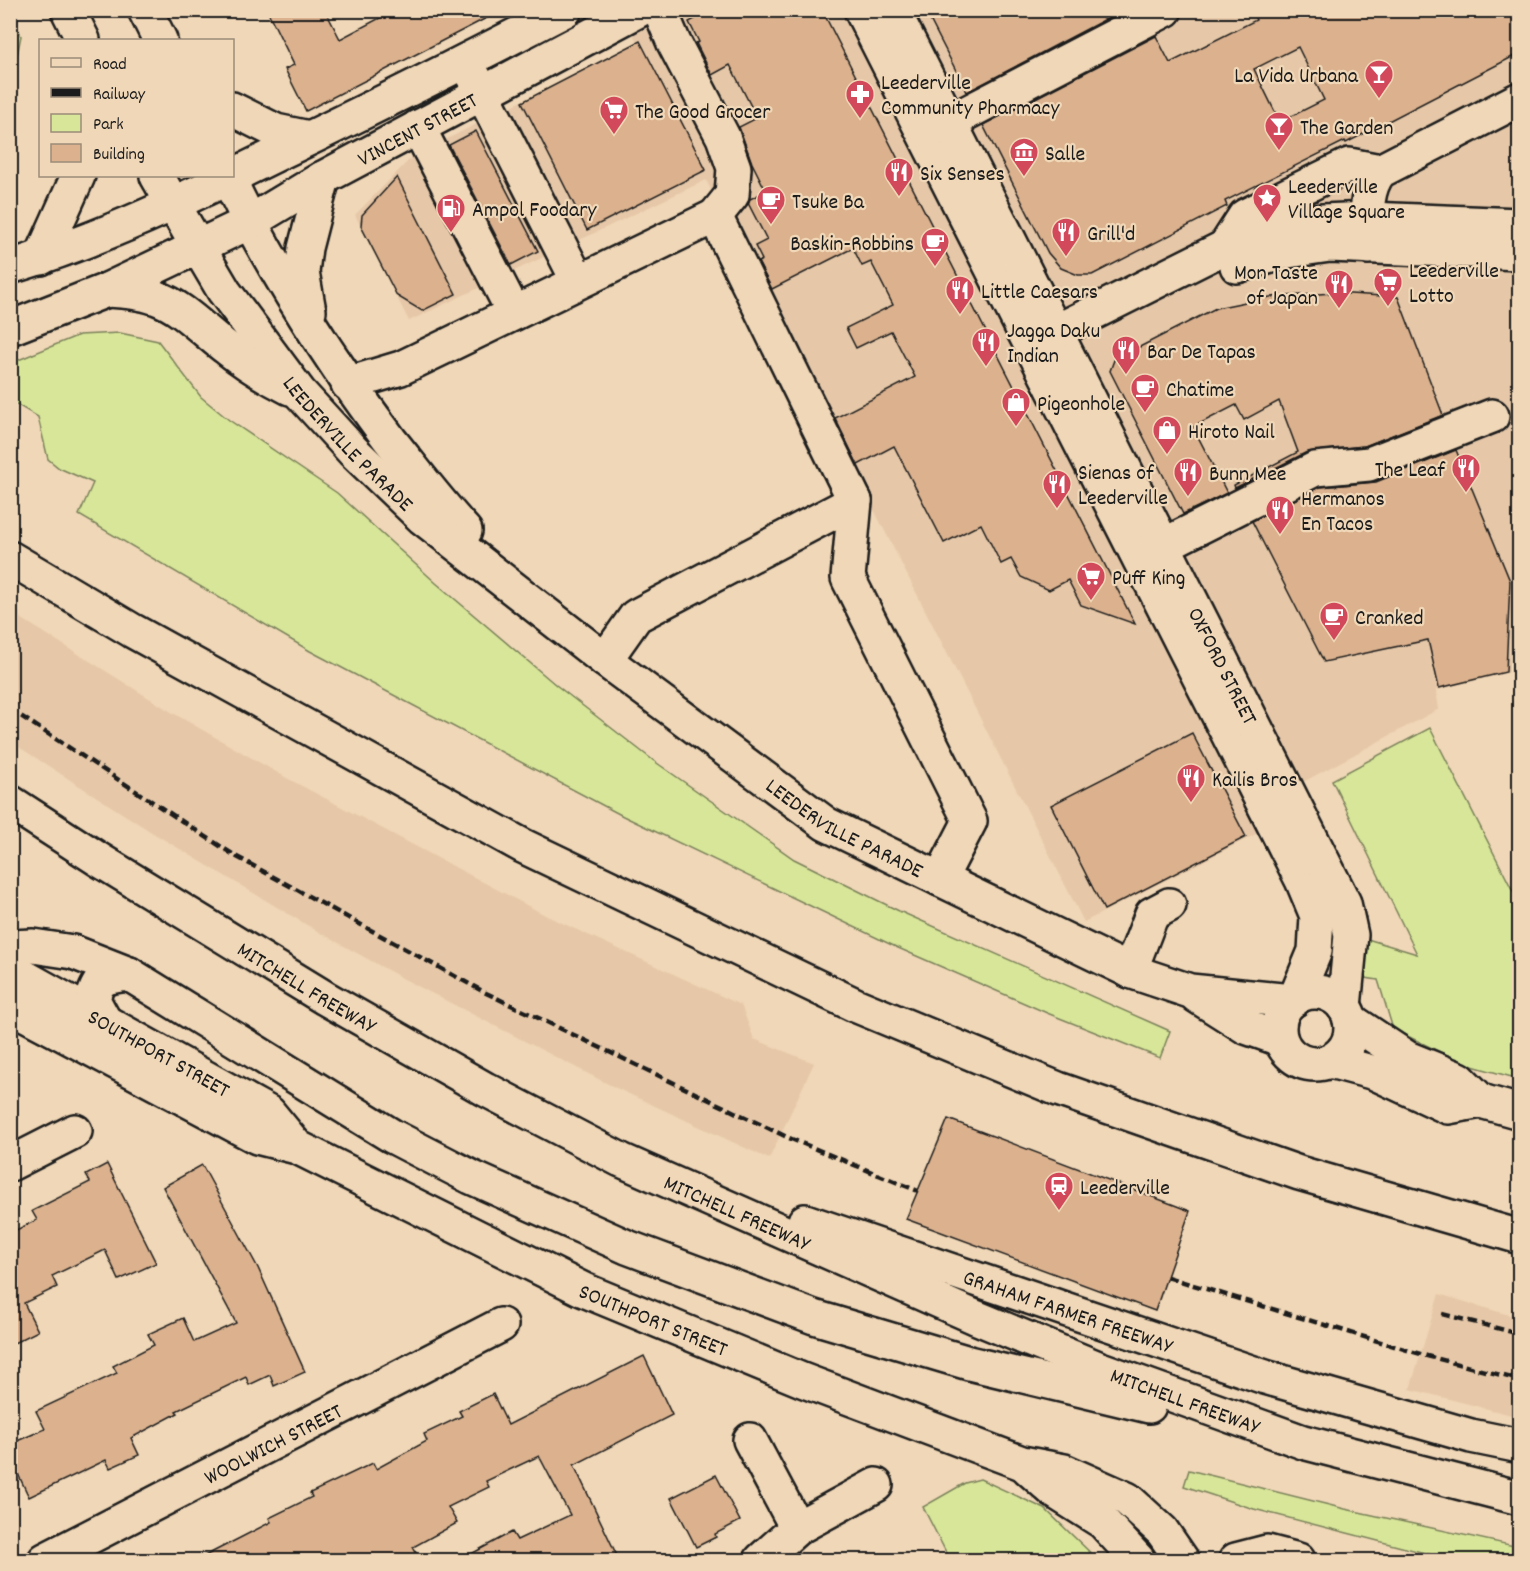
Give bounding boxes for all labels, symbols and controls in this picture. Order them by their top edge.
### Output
legend [39,39,234,177]
text: Road [93,53,127,78]
bar icon: La Vida Urbana [1363,58,1395,100]
place label: La Vida Urbana [1234,62,1359,93]
place label: Leederville Community Pharmacy [881,69,1060,125]
pharmacy icon: Leederville Community Pharmacy [844,78,876,120]
text: Railway [93,83,146,108]
street label: VINCENT STREET [353,86,484,176]
supermarket icon: The Good Grocer [598,94,630,136]
place label: The Good Grocer [635,98,771,129]
bar icon: The Garden [1263,110,1295,152]
text: Park [93,113,124,138]
place label: The Garden [1300,114,1393,145]
museum icon: Salle [1008,136,1040,178]
place label: Salle [1045,140,1085,171]
text: Building [93,143,145,168]
restaurant icon: Six Senses [883,156,915,198]
place label: Six Senses [920,160,1005,191]
place label: Leederville Village Square [1288,173,1405,229]
place icon: Leederville Village Square [1251,182,1283,224]
cafe icon: Tsuke Ba [755,184,787,226]
place label: Tsuke Ba [792,188,865,219]
fuel station icon: Ampol Foodary [435,192,467,234]
place label: Ampol Foodary [472,196,598,227]
restaurant icon: Grill'd [1050,216,1082,258]
place label: Grill'd [1087,220,1135,251]
cafe icon: Baskin-Robbins [919,226,951,268]
place label: Baskin-Robbins [790,230,914,261]
place label: Leederville Lotto [1409,257,1499,313]
place label: Mon Taste of Japan [1234,259,1318,315]
supermarket icon: Leederville Lotto [1372,266,1404,308]
restaurant icon: Mon Taste of Japan [1323,268,1355,310]
restaurant icon: Little Caesars [944,274,976,316]
place label: Little Caesars [981,278,1098,309]
place label: Jagga Daku Indian [1007,317,1100,373]
restaurant icon: Jagga Daku Indian [970,326,1002,368]
restaurant icon: Bar De Tapas [1110,334,1142,376]
place label: Bar De Tapas [1147,338,1256,369]
street label: LEEDERVILLE PARADE [273,370,419,520]
cafe icon: Chatime [1129,372,1161,414]
place label: Chatime [1166,376,1234,407]
shop icon: Pigeonhole [1000,386,1032,428]
place label: Pigeonhole [1037,390,1125,421]
shop icon: Hiroto Nail [1151,414,1183,456]
place label: Hiroto Nail [1188,418,1275,449]
restaurant icon: The Leaf [1450,452,1482,494]
restaurant icon: Bunn Mee [1172,456,1204,498]
place label: The Leaf [1375,456,1446,487]
place label: Sienas of Leederville [1078,459,1168,515]
place label: Bunn Mee [1209,460,1287,491]
restaurant icon: Sienas of Leederville [1041,468,1073,510]
place label: Hermanos En Tacos [1301,485,1385,541]
restaurant icon: Hermanos En Tacos [1264,494,1296,536]
supermarket icon: Puff King [1075,560,1107,602]
place label: Puff King [1112,564,1185,595]
cafe icon: Cranked [1318,600,1350,642]
street label: OXFORD STREET [1178,603,1264,731]
place label: Cranked [1355,604,1424,635]
restaurant icon: Kailis Bros [1175,762,1207,804]
place label: Kailis Bros [1212,766,1298,797]
street label: LEEDERVILLE PARADE [758,772,928,888]
street label: MITCHELL FREEWAY [230,936,382,1043]
street label: SOUTHPORT STREET [81,1003,235,1107]
street label: MITCHELL FREEWAY [658,1169,815,1261]
station icon: Leederville [1043,1170,1075,1212]
place label: Leederville [1080,1174,1170,1205]
street label: GRAHAM FARMER FREEWAY [958,1264,1177,1364]
street label: SOUTHPORT STREET [573,1278,732,1367]
street label: MITCHELL FREEWAY [1105,1362,1264,1444]
street label: WOOLWICH STREET [200,1397,349,1494]

